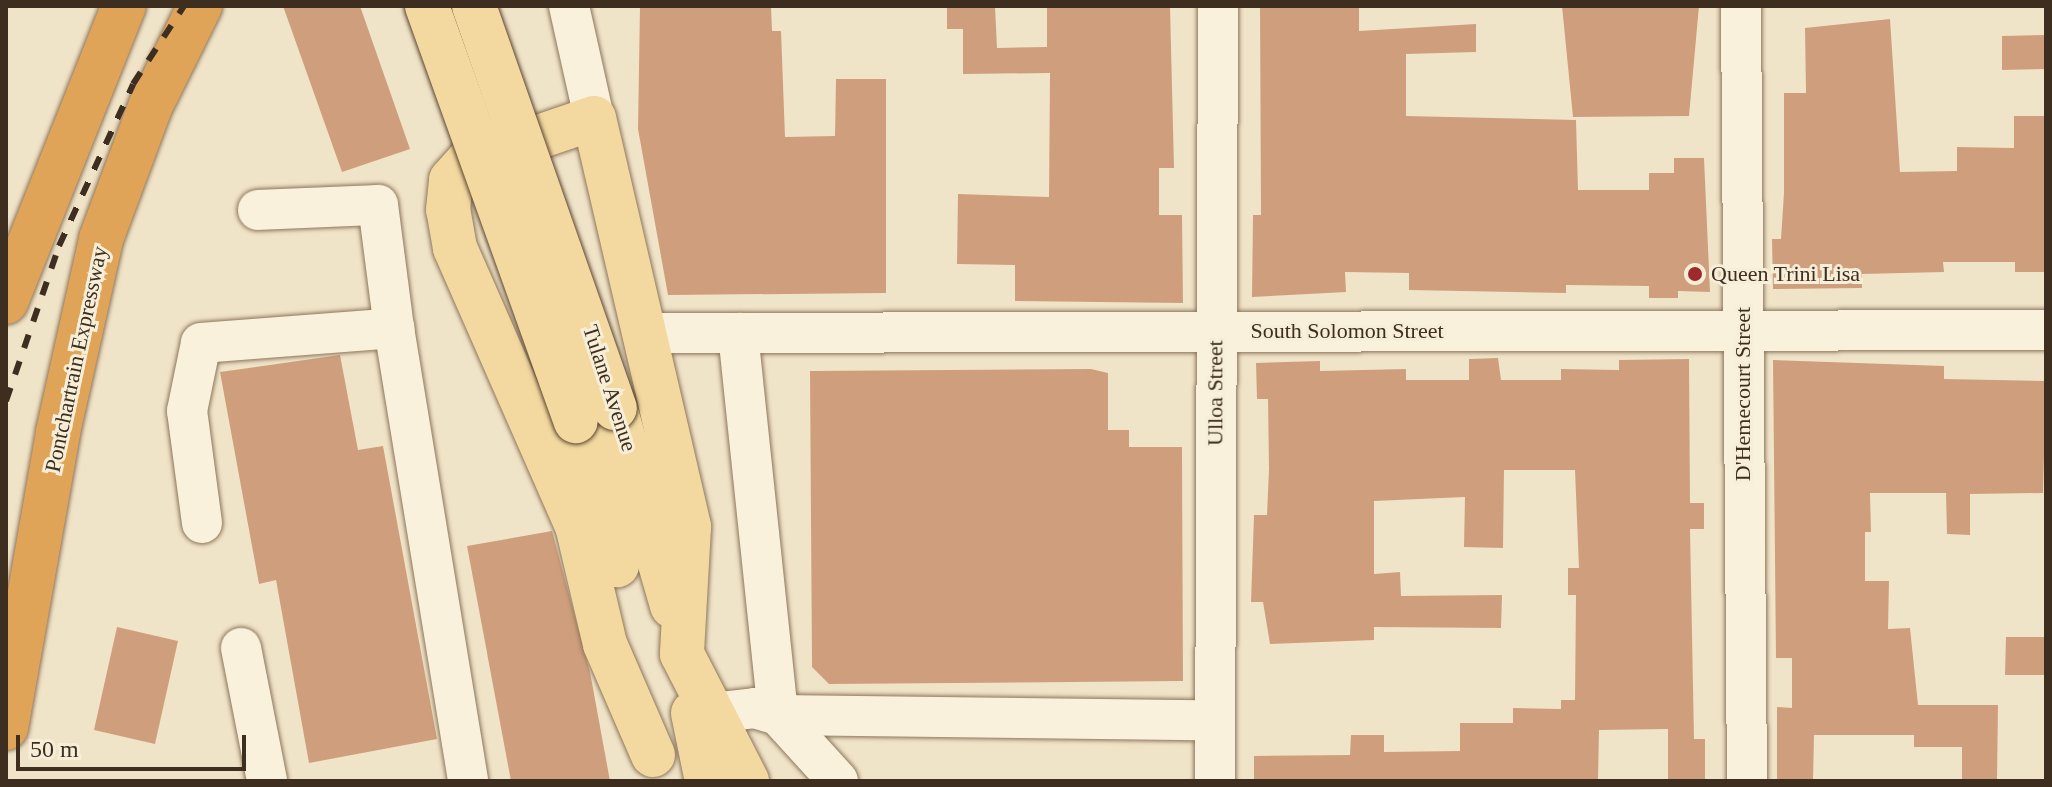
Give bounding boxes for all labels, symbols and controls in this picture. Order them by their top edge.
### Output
street label: Pontchartrain Expressway [39,244,113,474]
place label: Queen Trini Lisa [1711,261,1861,287]
marker: Queen Trini Lisa [1686,265,1704,283]
street label: D'Hemecourt Street [1730,307,1756,481]
street label: South Solomon Street [1250,318,1444,344]
street label: Tulane Avenue [577,321,643,455]
street label: Ulloa Street [1202,340,1228,446]
scale bar [20,719,250,769]
text: 50 m [30,736,79,762]

